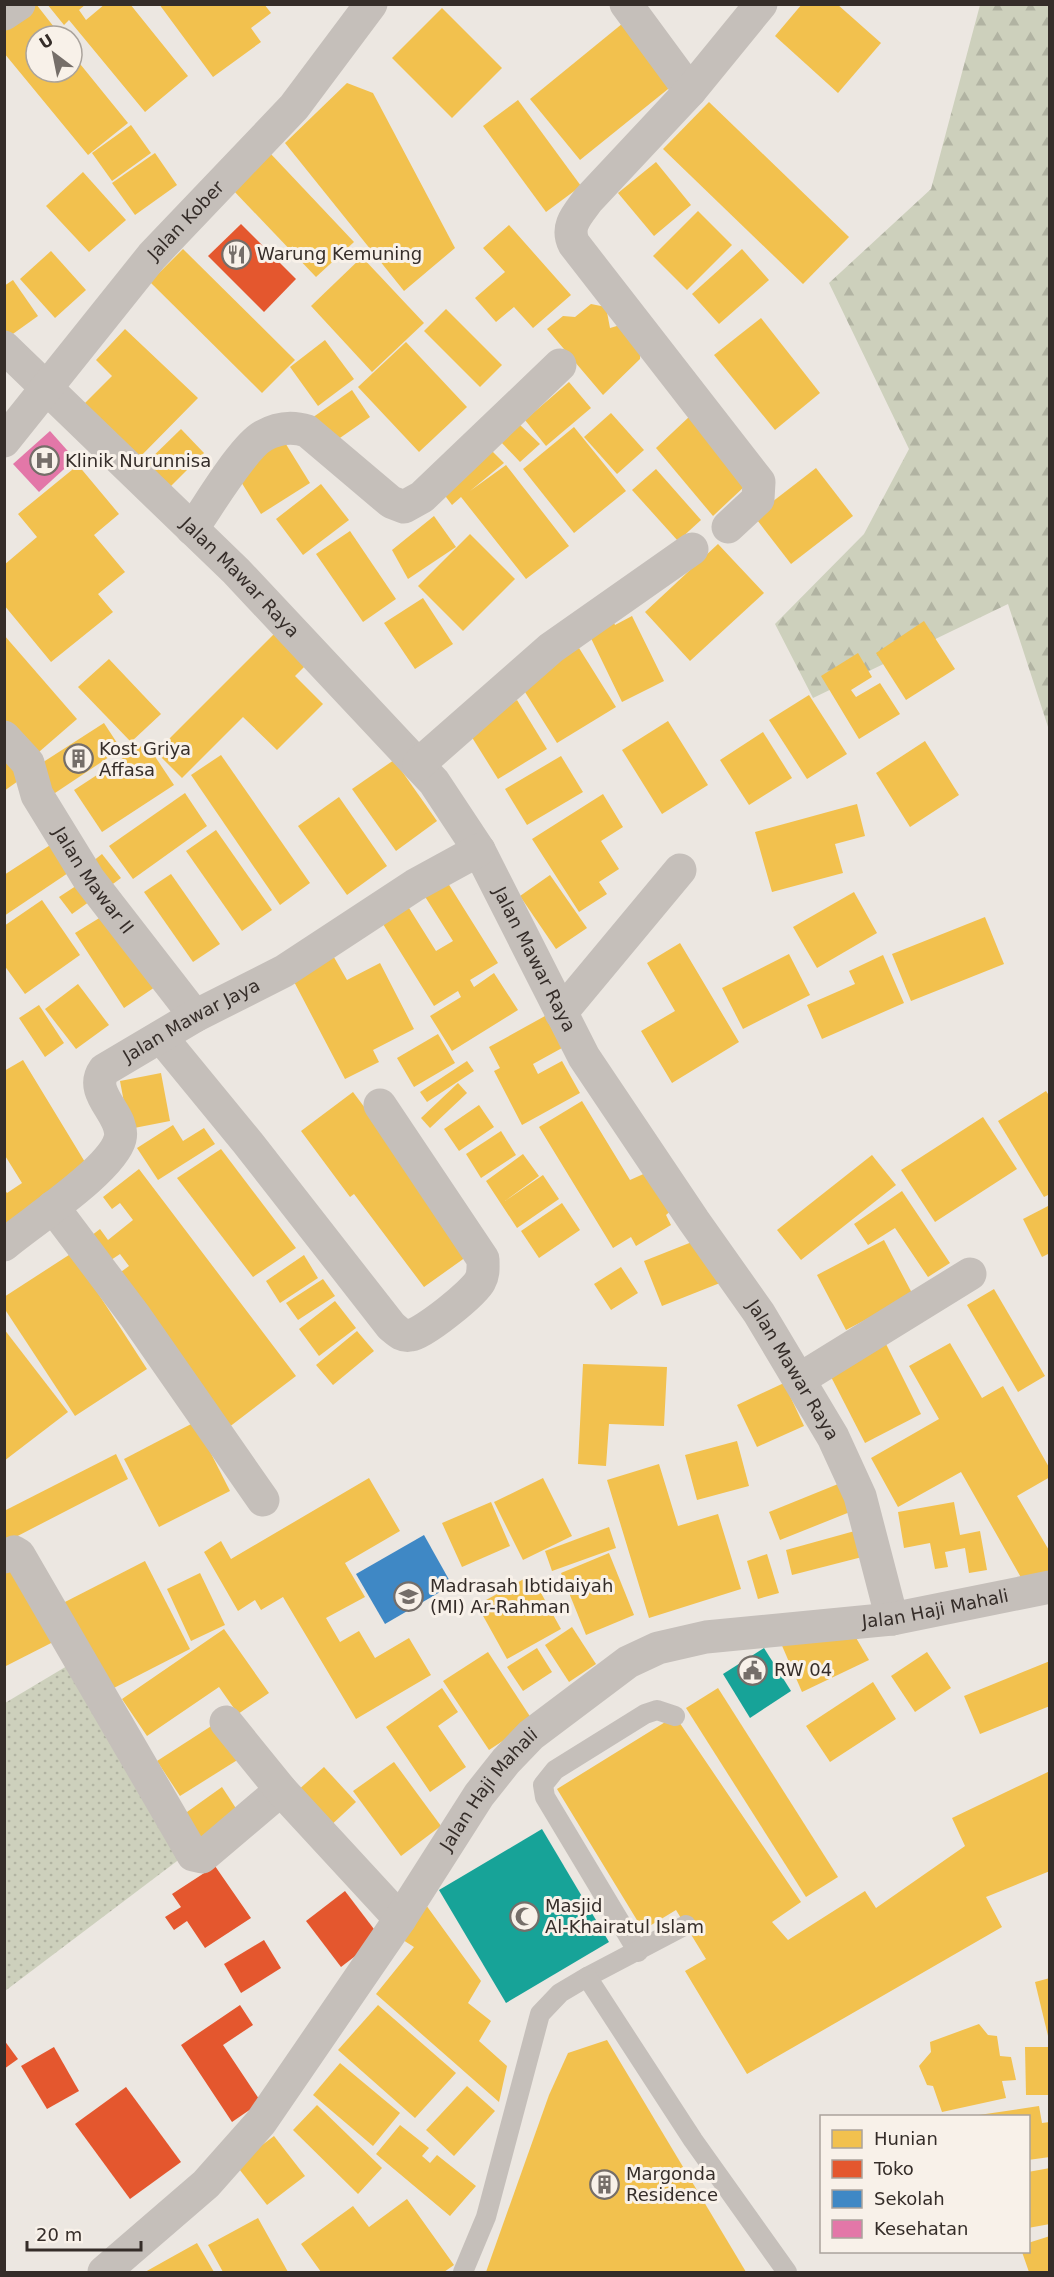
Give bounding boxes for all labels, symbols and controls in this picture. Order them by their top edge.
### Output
north arrow [24,24,84,84]
text: U [36,30,57,53]
street label: Jalan Kober [142,176,228,265]
restaurant icon: Warung Kemuning [220,238,252,270]
place label: Warung Kemuning [257,243,422,264]
hospital icon: Klinik Nurunnisa [28,445,60,477]
place label: Klinik Nurunnisa [65,450,211,471]
street label: Jalan Mawar Raya [176,512,304,642]
place label: Kost Griya Affasa [99,738,191,780]
building icon: Kost Griya Affasa [62,743,94,775]
street label: Jalan Mawar II [49,822,138,938]
street label: Jalan Mawar Raya [489,882,580,1035]
street label: Jalan Mawar Jaya [118,974,263,1067]
street label: Jalan Mawar Raya [742,1295,843,1444]
place label: Madrasah Ibtidaiyah (MI) Ar-Rahman [430,1575,613,1617]
school or university icon: Madrasah Ibtidaiyah (MI) Ar-Rahman [393,1580,425,1612]
street label: Jalan Haji Mahali [860,1585,1010,1632]
public building icon: RW 04 [737,1654,769,1686]
place label: RW 04 [774,1659,832,1680]
street label: Jalan Haji Mahali [435,1723,541,1855]
place label: Masjid Al-Khairatul Islam [545,1895,704,1937]
mosque icon: Masjid Al-Khairatul Islam [508,1900,540,1932]
legend [820,2115,1030,2253]
text: Hunian [874,2128,938,2149]
text: Toko [873,2158,914,2179]
place label: Margonda Residence [626,2163,718,2205]
building icon: Margonda Residence [589,2168,621,2200]
text: Sekolah [874,2188,945,2209]
scale bar [27,2214,141,2252]
text: Kesehatan [874,2218,968,2239]
text: 20 m [36,2224,82,2245]

